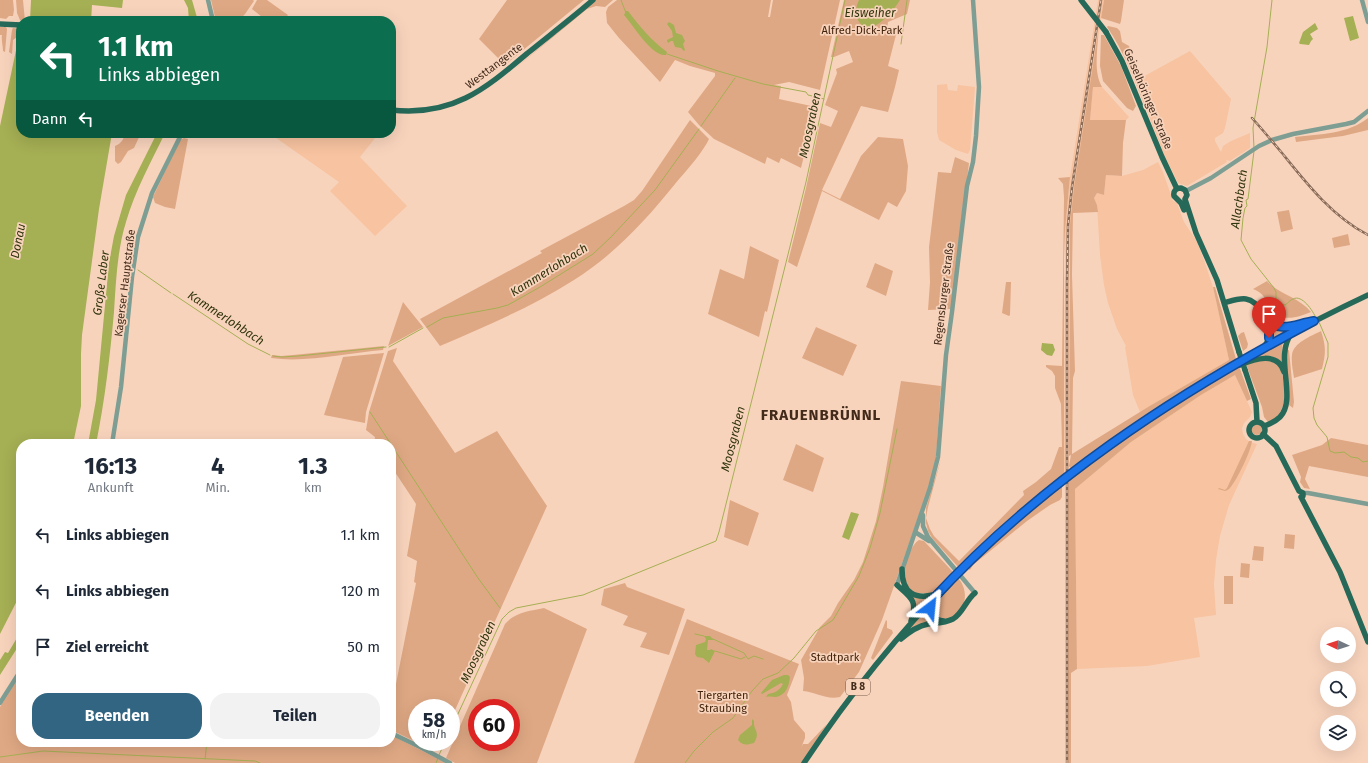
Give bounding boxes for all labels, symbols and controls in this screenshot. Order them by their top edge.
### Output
water label: Eisweiher [845,6,896,20]
park label: Alfred-Dick-Park [822,24,903,37]
text: 1.1 km [98,30,174,63]
icon: left [32,32,84,84]
street label: Westtangente [463,40,525,92]
street label: Geiselhöringer Straße [1121,47,1175,151]
text: Links abbiegen [98,64,220,86]
water label: Moosgraben [796,91,824,159]
icon: left [75,108,97,130]
text: Dann [32,110,67,128]
water label: Allachbach [1228,169,1250,230]
water label: Donau [8,222,28,260]
street label: Kagerser Hauptstraße [112,229,138,337]
water label: Kammerlohbach [508,241,590,299]
street label: Regensburger Straße [931,242,957,346]
water label: Große Laber [90,249,112,316]
water label: Kammerlohbach [185,288,267,348]
pin [1252,297,1286,338]
icon: arrive [1258,303,1280,325]
water label: Moosgraben [718,405,748,473]
district label: FRAUENBRÜNNL [761,406,881,424]
text: 16:13 [84,452,137,480]
text: 4 [211,452,225,480]
text: 1.3 [298,452,328,480]
text: Ankunft [88,480,134,495]
text: Min. [205,480,230,495]
text: km [304,480,322,495]
icon: left [32,524,54,546]
text: Links abbiegen [66,526,169,544]
text: 1.1 km [340,526,380,544]
icon: left [32,580,54,602]
text: Links abbiegen [66,582,169,600]
text: 120 m [341,582,380,600]
position arrow [909,587,951,629]
water label: Moosgraben [458,619,498,685]
north arrow [1320,627,1356,663]
map controls [1320,627,1356,751]
icon: arrive [32,636,54,658]
text: Ziel erreicht [66,638,149,656]
text: 50 m [347,638,380,656]
park label: Stadtpark [811,651,860,664]
button: search [1320,671,1356,707]
road number: B 8 [846,679,870,695]
park label: Tiergarten Straubing [698,689,748,715]
button: Beenden [32,693,202,739]
button: Teilen [210,693,380,739]
speed limit sign: 60 [468,699,520,751]
text: 58 [423,708,445,732]
button: layers [1320,715,1356,751]
text: km/h [422,729,446,741]

